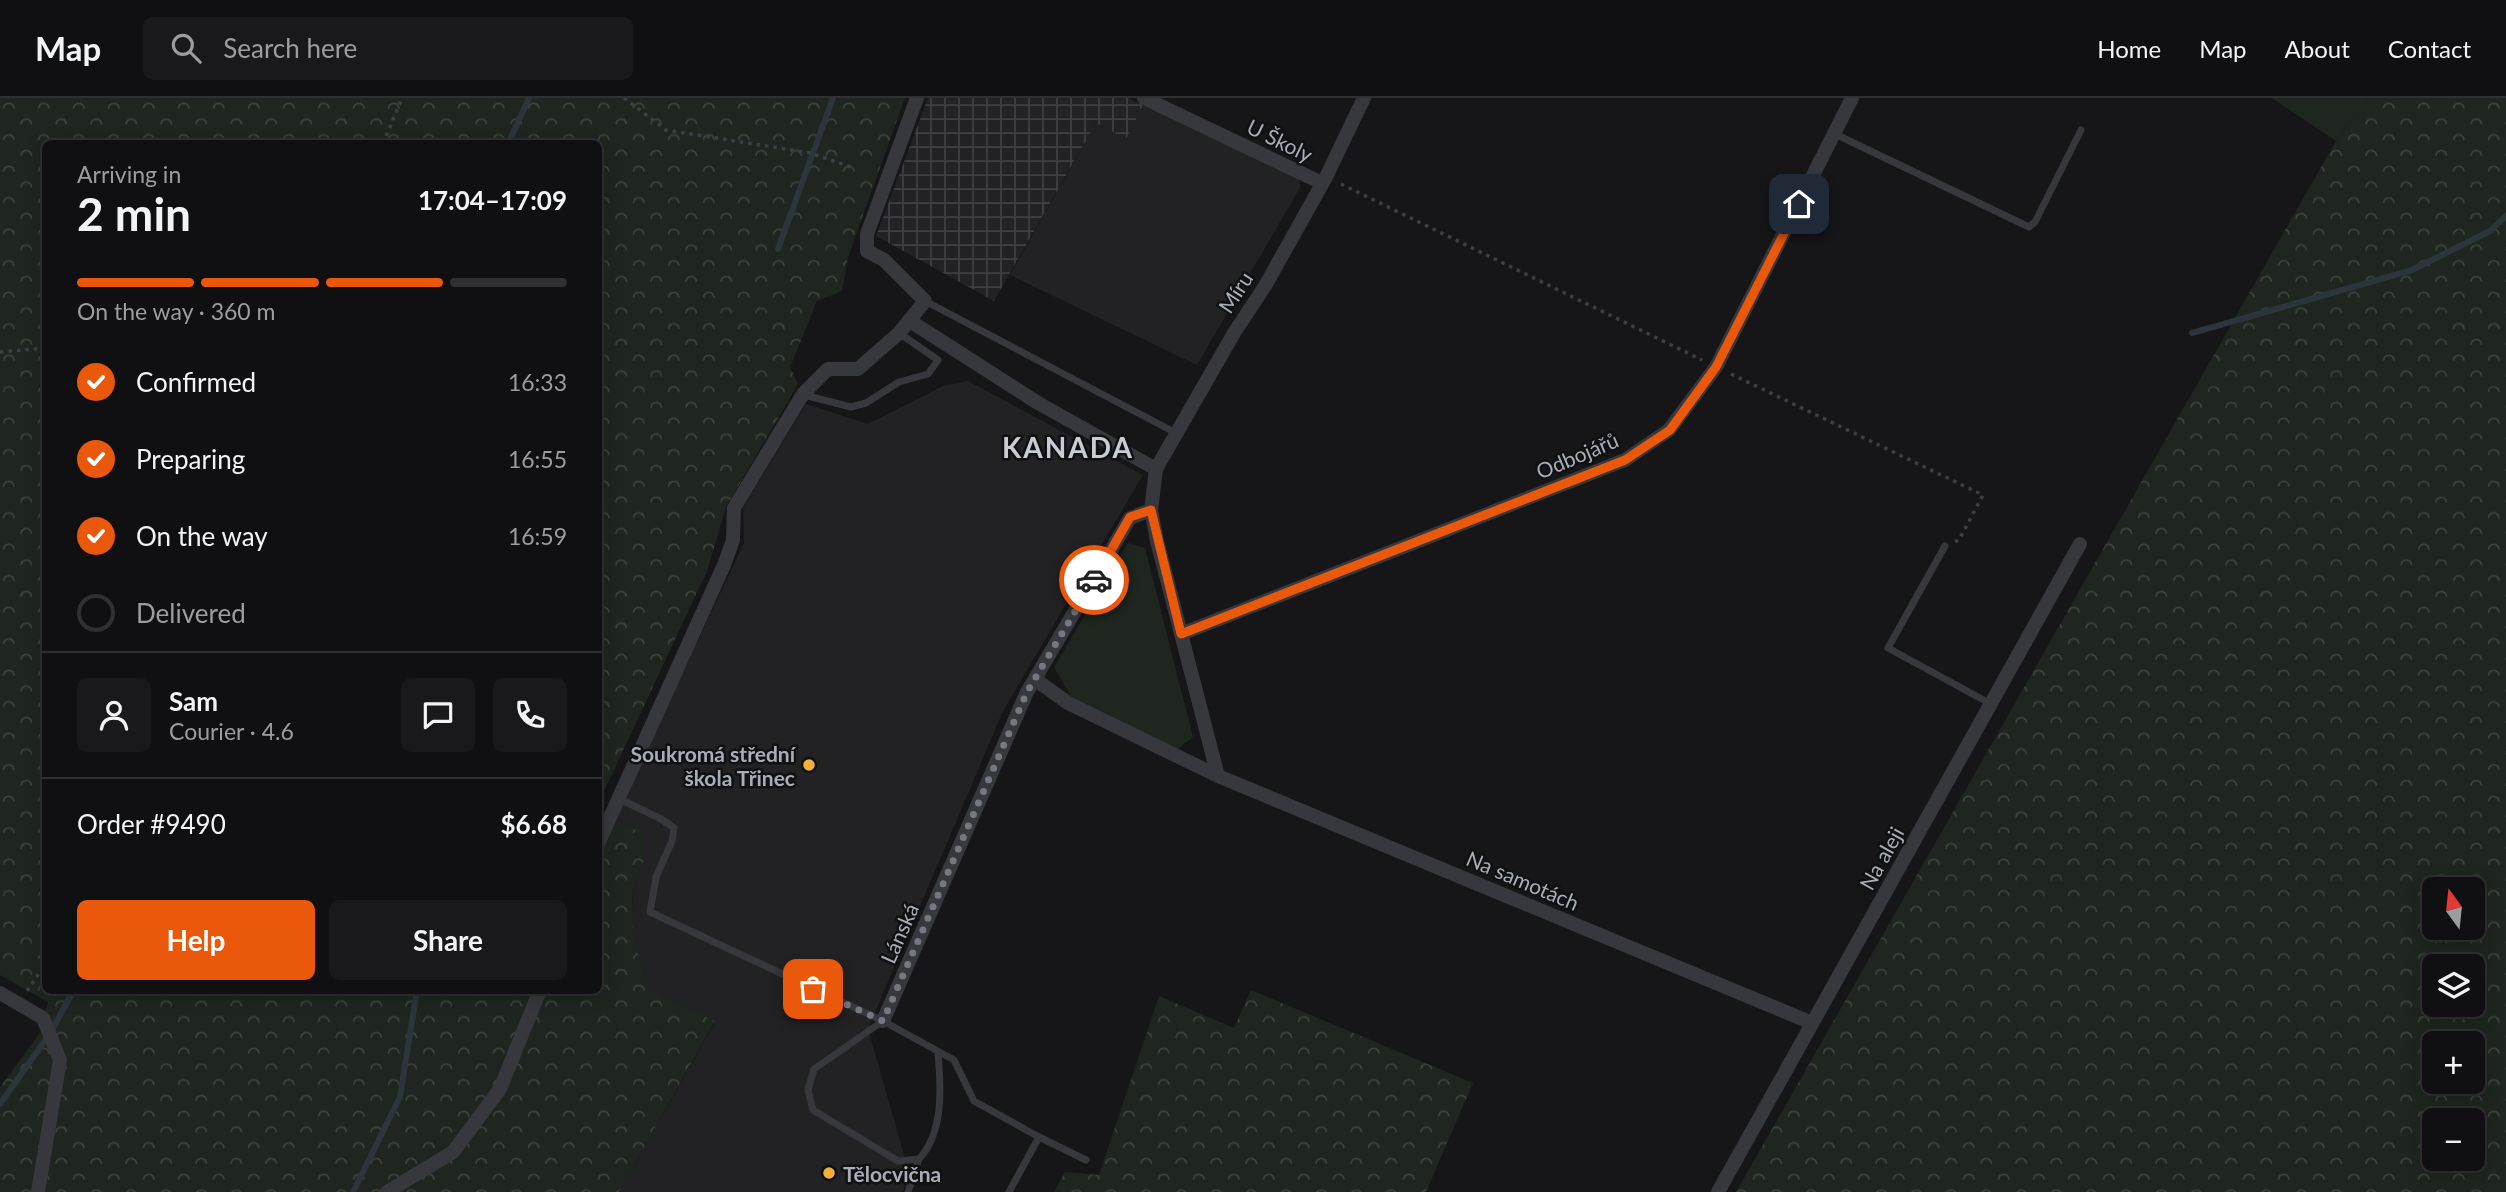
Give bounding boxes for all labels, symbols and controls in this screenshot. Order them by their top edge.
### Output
search box [143,17,633,80]
text: Map [35,28,101,68]
icon: search [167,29,205,67]
text: Search here [223,32,357,64]
text: Home [2097,34,2161,63]
text: Map [2199,34,2247,63]
text: About [2285,34,2350,63]
text: Contact [2388,34,2471,63]
street label: U Školy [1243,113,1317,167]
text: Arriving in [77,160,181,188]
pin [1769,174,1829,234]
text: 17:04–17:09 [418,184,567,216]
icon: home [1780,185,1818,223]
text: 2 min [77,186,191,241]
street label: Míru [1213,267,1257,317]
text: On the way · 360 m [77,297,276,325]
icon: check [77,363,115,401]
text: Confirmed [136,366,256,398]
text: 16:33 [508,368,567,396]
street label: Odbojářů [1532,427,1622,483]
district label: KANADA [1002,430,1134,464]
icon: check [77,440,115,478]
text: Preparing [136,443,245,475]
text: 16:55 [508,445,567,473]
icon: check [77,517,115,555]
text: On the way [136,520,268,552]
text: 16:59 [508,522,567,550]
courier [1059,545,1129,615]
icon: car [1075,561,1113,599]
text: Delivered [136,597,246,629]
button: person [77,678,151,752]
button: chat [401,678,475,752]
button: phone [493,678,567,752]
text: Sam [169,685,218,717]
text: Courier · 4.6 [169,717,294,745]
place label: Soukromá střední škola Třinec [631,741,797,790]
marker: Soukromá střední škola Třinec [801,757,817,773]
text: Order #9490 [77,808,226,840]
text: $6.68 [501,808,567,840]
street label: Na aleji [1854,822,1908,894]
street label: Na samotách [1463,845,1583,915]
north arrow [2422,877,2485,940]
map controls [2422,877,2485,1171]
street label: Lánská [875,899,923,967]
button: Help [77,900,315,980]
button: Share [329,900,567,980]
button: layers [2422,954,2485,1017]
pin [783,959,843,1019]
icon: bag [794,970,832,1008]
button: + [2422,1031,2485,1094]
button: − [2422,1108,2485,1171]
place label: Tělocvična [843,1161,941,1186]
marker: Tělocvična [821,1165,837,1181]

